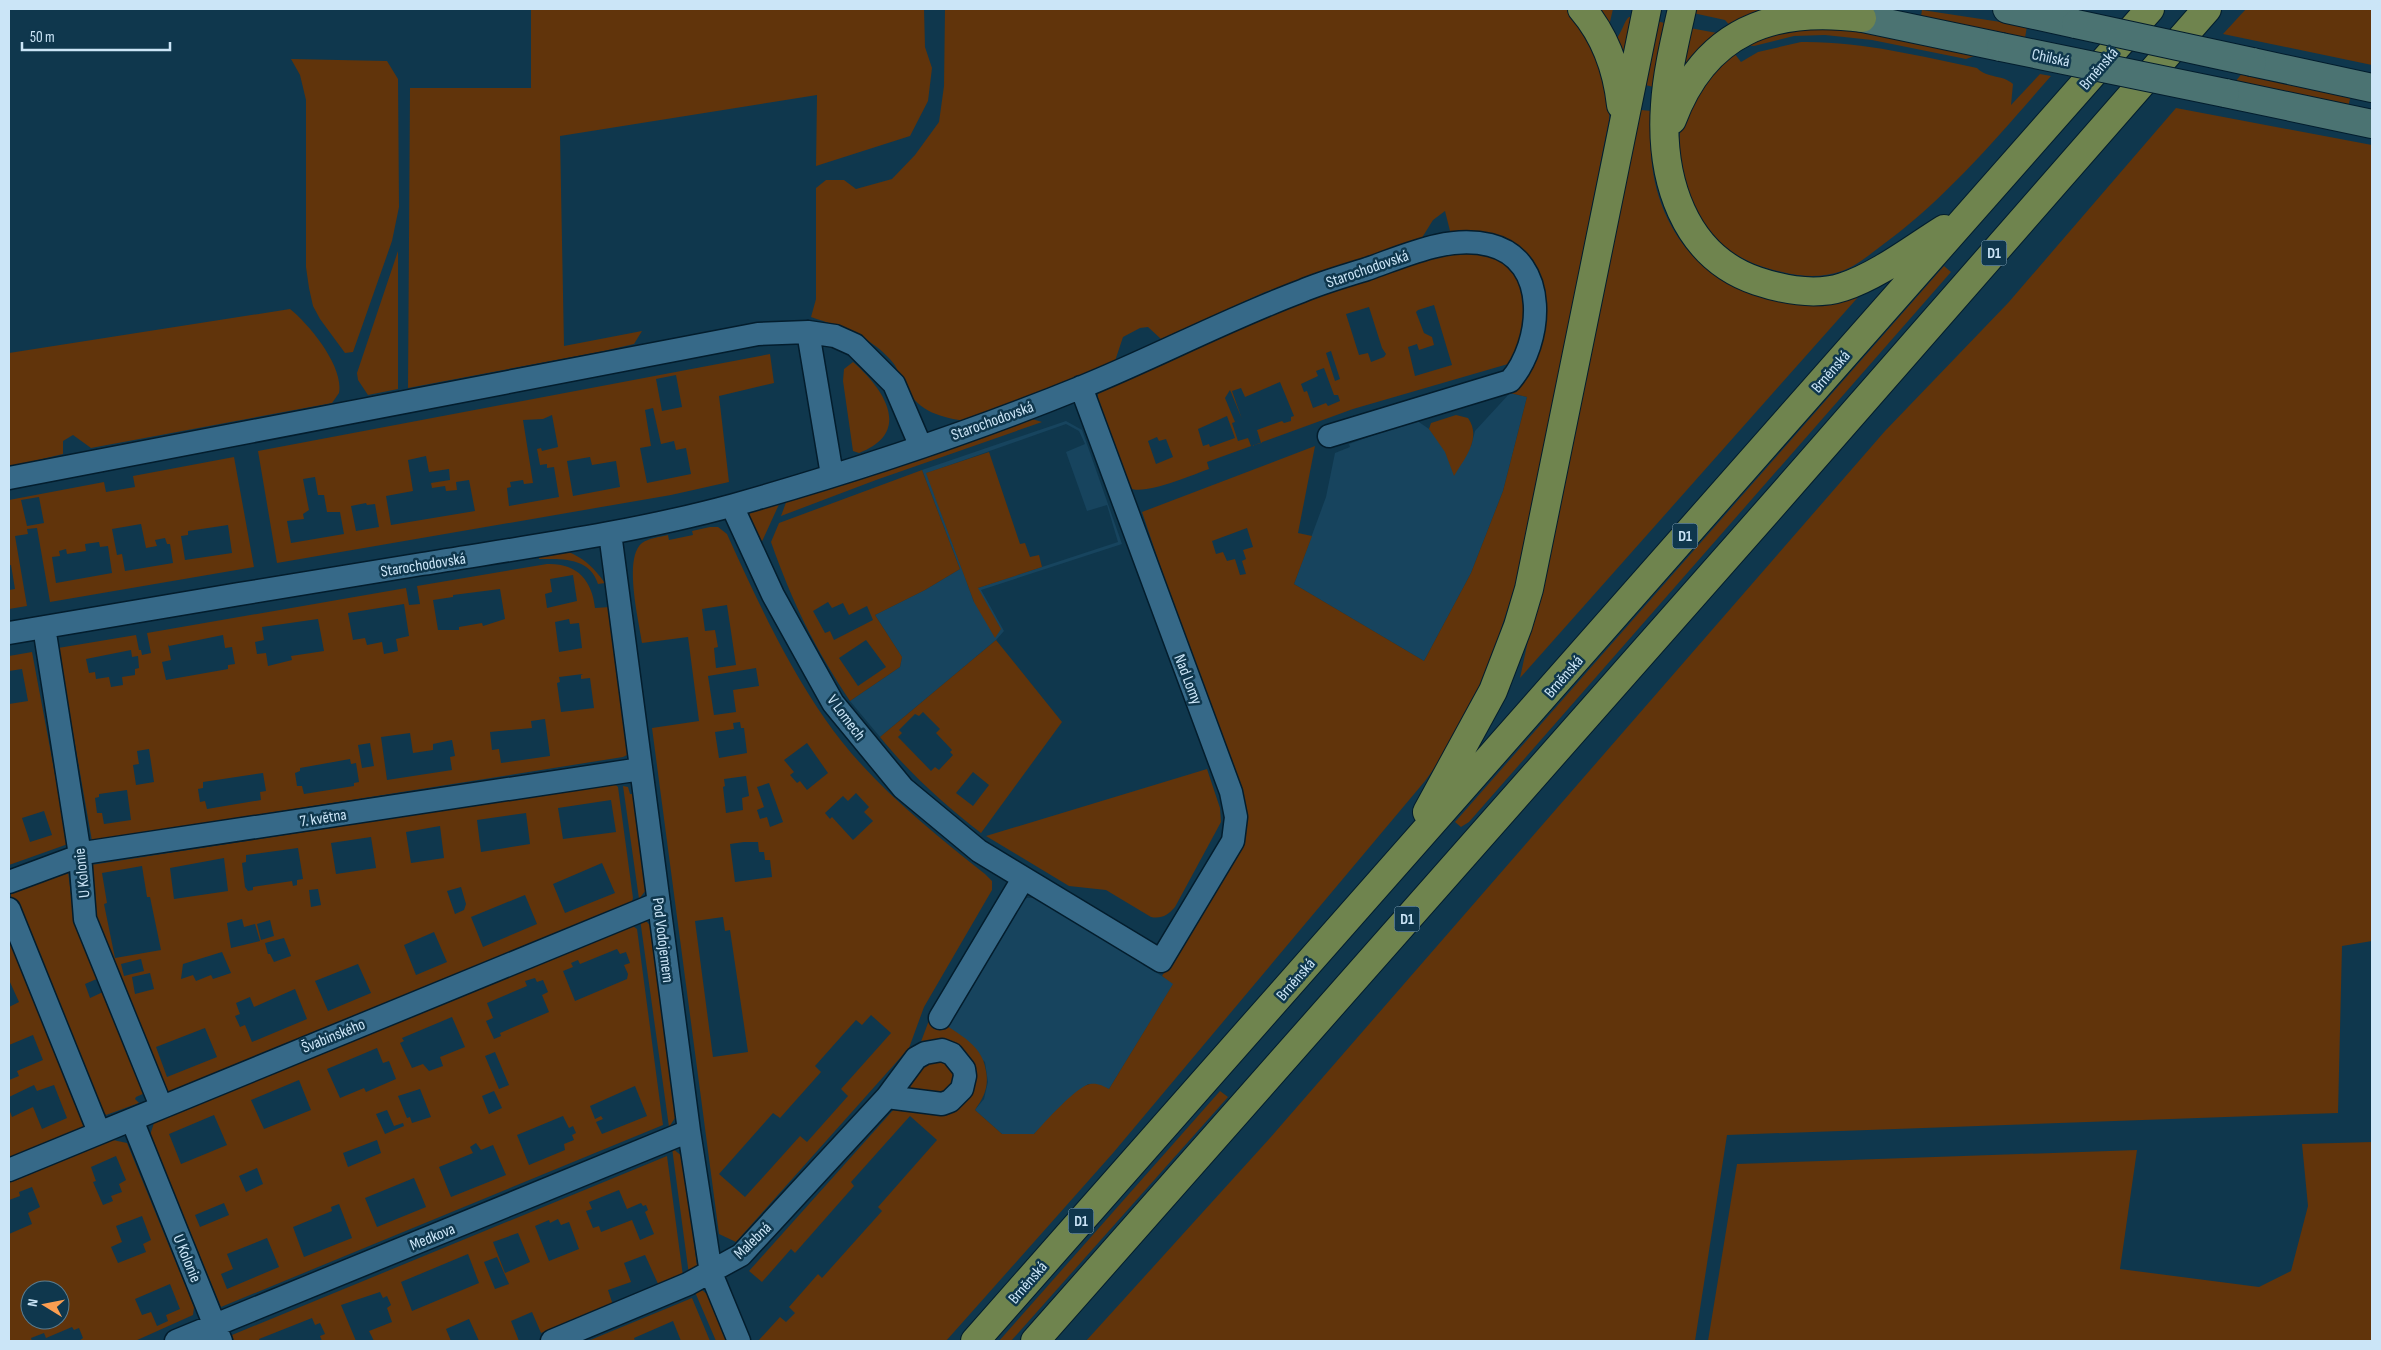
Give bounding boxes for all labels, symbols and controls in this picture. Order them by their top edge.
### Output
scale bar [22,20,170,52]
text: 50 m [30,28,55,47]
street label: Brněnská [2076,44,2123,94]
street label: Chilská [2030,45,2072,72]
road number: D1 [1982,240,2006,266]
street label: Starochodovská [1324,246,1411,292]
street label: Brněnská [1808,347,1855,397]
street label: Starochodovská [949,398,1036,445]
road number: D1 [1672,524,1698,548]
street label: Starochodovská [379,549,467,582]
street label: Nad Lomy [1169,652,1206,707]
street label: Brněnská [1541,652,1588,702]
street label: V Lomech [823,691,869,744]
street label: 7. května [299,805,348,832]
street label: U Kolonie [70,847,95,899]
street label: Pod Vodojemem [648,897,677,984]
road number: D1 [1394,906,1420,932]
street label: Brněnská [1273,955,1320,1005]
street label: Švabinského [299,1015,368,1058]
road number: D1 [1068,1208,1094,1234]
street label: Malebná [730,1219,776,1263]
street label: Medkova [407,1220,458,1255]
street label: U Kolonie [168,1232,205,1285]
street label: Brněnská [1005,1258,1052,1308]
north arrow [20,1280,70,1330]
text: N [24,1298,42,1308]

